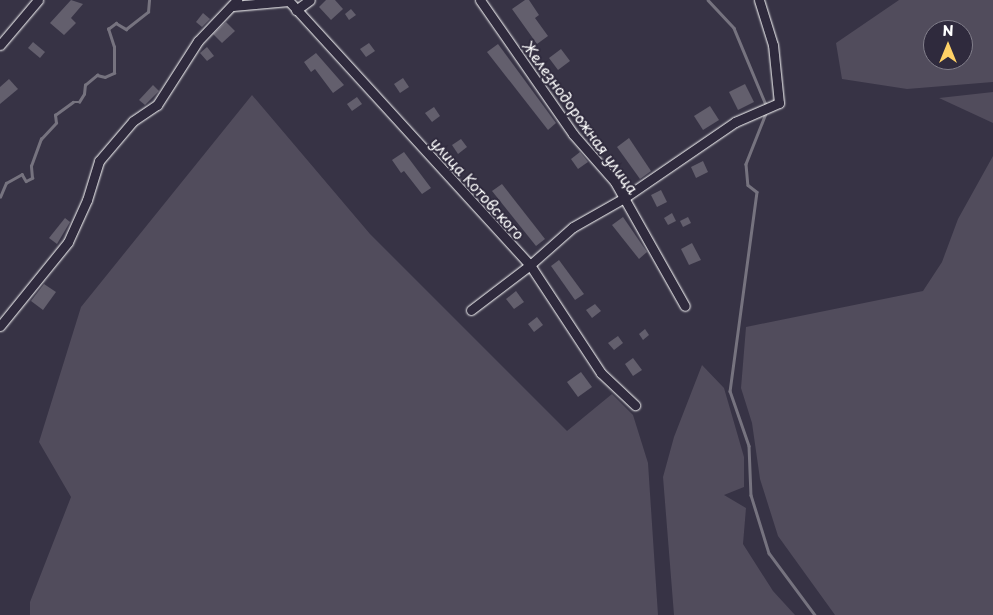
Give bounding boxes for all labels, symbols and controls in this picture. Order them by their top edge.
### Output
north arrow [923,20,973,70]
text: N [942,20,954,41]
street label: Железнодорожная улица [519,36,643,198]
street label: улица Котовского [427,133,529,243]

